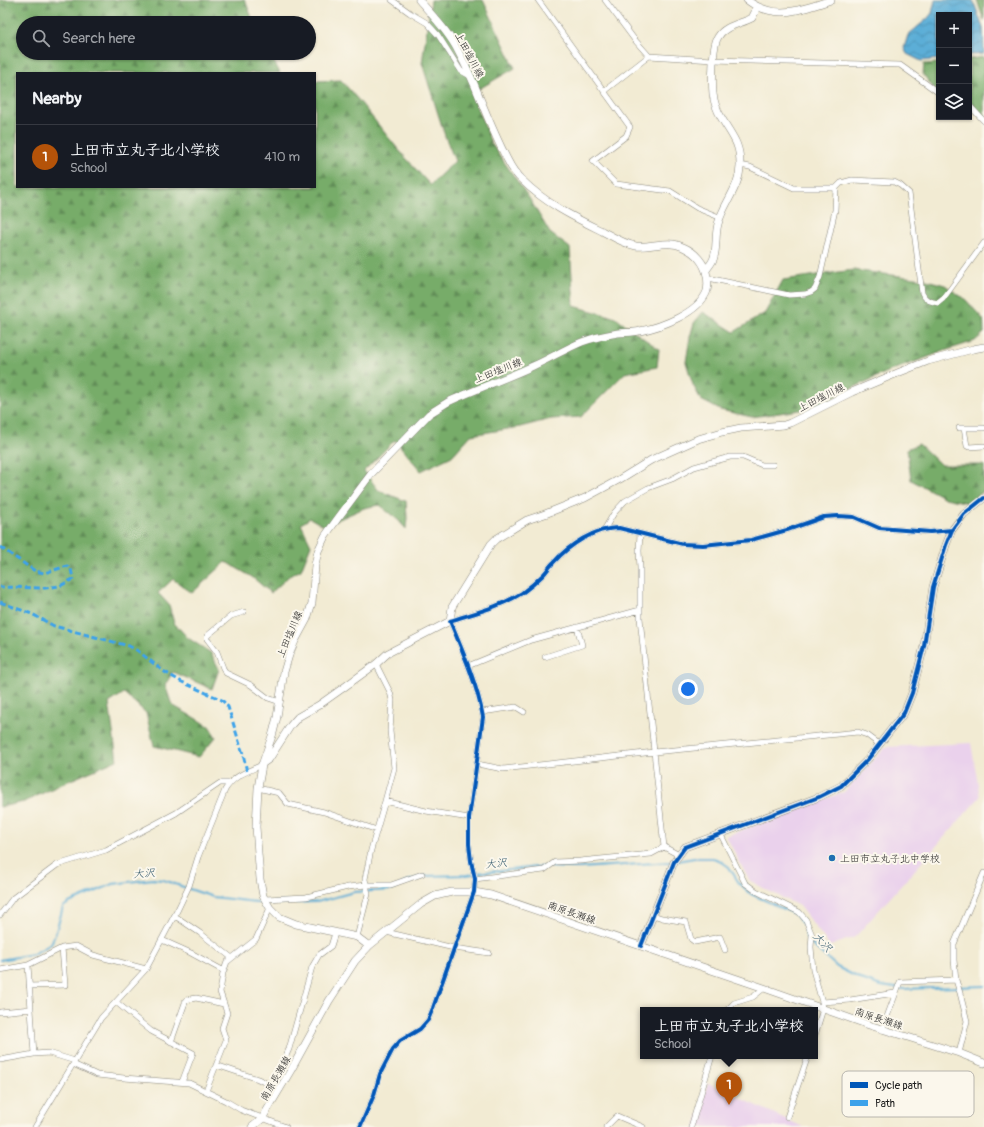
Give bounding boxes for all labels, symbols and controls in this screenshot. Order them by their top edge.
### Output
map controls [936,12,972,120]
button: + [936,12,972,48]
search box [16,16,316,60]
icon: search [30,27,52,49]
text: Search here [62,29,135,48]
street label: 上田塩川線 [452,31,486,80]
button: − [936,48,972,84]
button: layers [936,84,972,120]
text: Nearby [32,88,81,109]
text: 上田市立丸子北小学校 [70,141,220,160]
text: 1 [42,149,48,165]
text: 410 m [264,149,300,165]
text: School [70,160,107,176]
street label: 上田塩川線 [473,356,524,386]
street label: 上田塩川線 [796,381,846,415]
street label: 上田塩川線 [275,609,305,660]
your location [678,679,698,699]
marker: 上田市立丸子北中学校 [827,853,837,863]
place label: 上田市立丸子北中学校 [840,853,940,865]
water label: 大沢 [484,856,509,871]
water label: 大沢 [133,866,156,881]
street label: 南原長瀬線 [546,899,597,927]
water label: 大沢 [810,930,836,955]
street label: 南原長瀬線 [853,1006,904,1032]
popup [640,1007,818,1059]
text: 上田市立丸子北小学校 [654,1017,804,1036]
text: School [654,1036,691,1052]
street label: 南原長瀬線 [258,1054,294,1103]
legend [842,1071,974,1117]
pin: 1 [716,1072,742,1105]
text: Cycle path [875,1079,922,1092]
text: Path [875,1097,895,1110]

